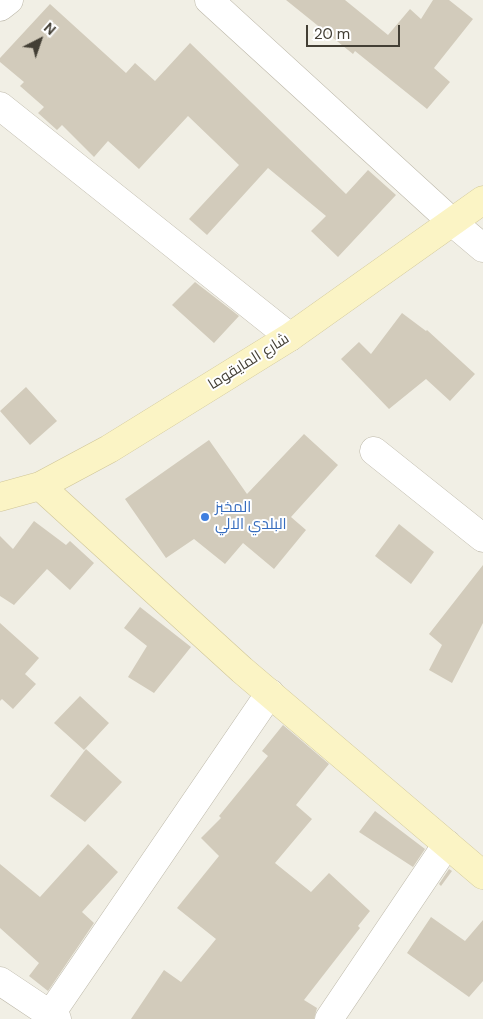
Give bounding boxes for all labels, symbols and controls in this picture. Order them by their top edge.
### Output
north arrow [15,15,65,65]
scale bar [308,15,402,47]
text: N [40,19,60,39]
text: 20 m [314,24,350,44]
street label: شارع المايقوما [205,330,293,394]
place label: المخبز البلدي الالي [215,499,287,534]
marker: المخبز البلدي الالي [199,511,211,523]

